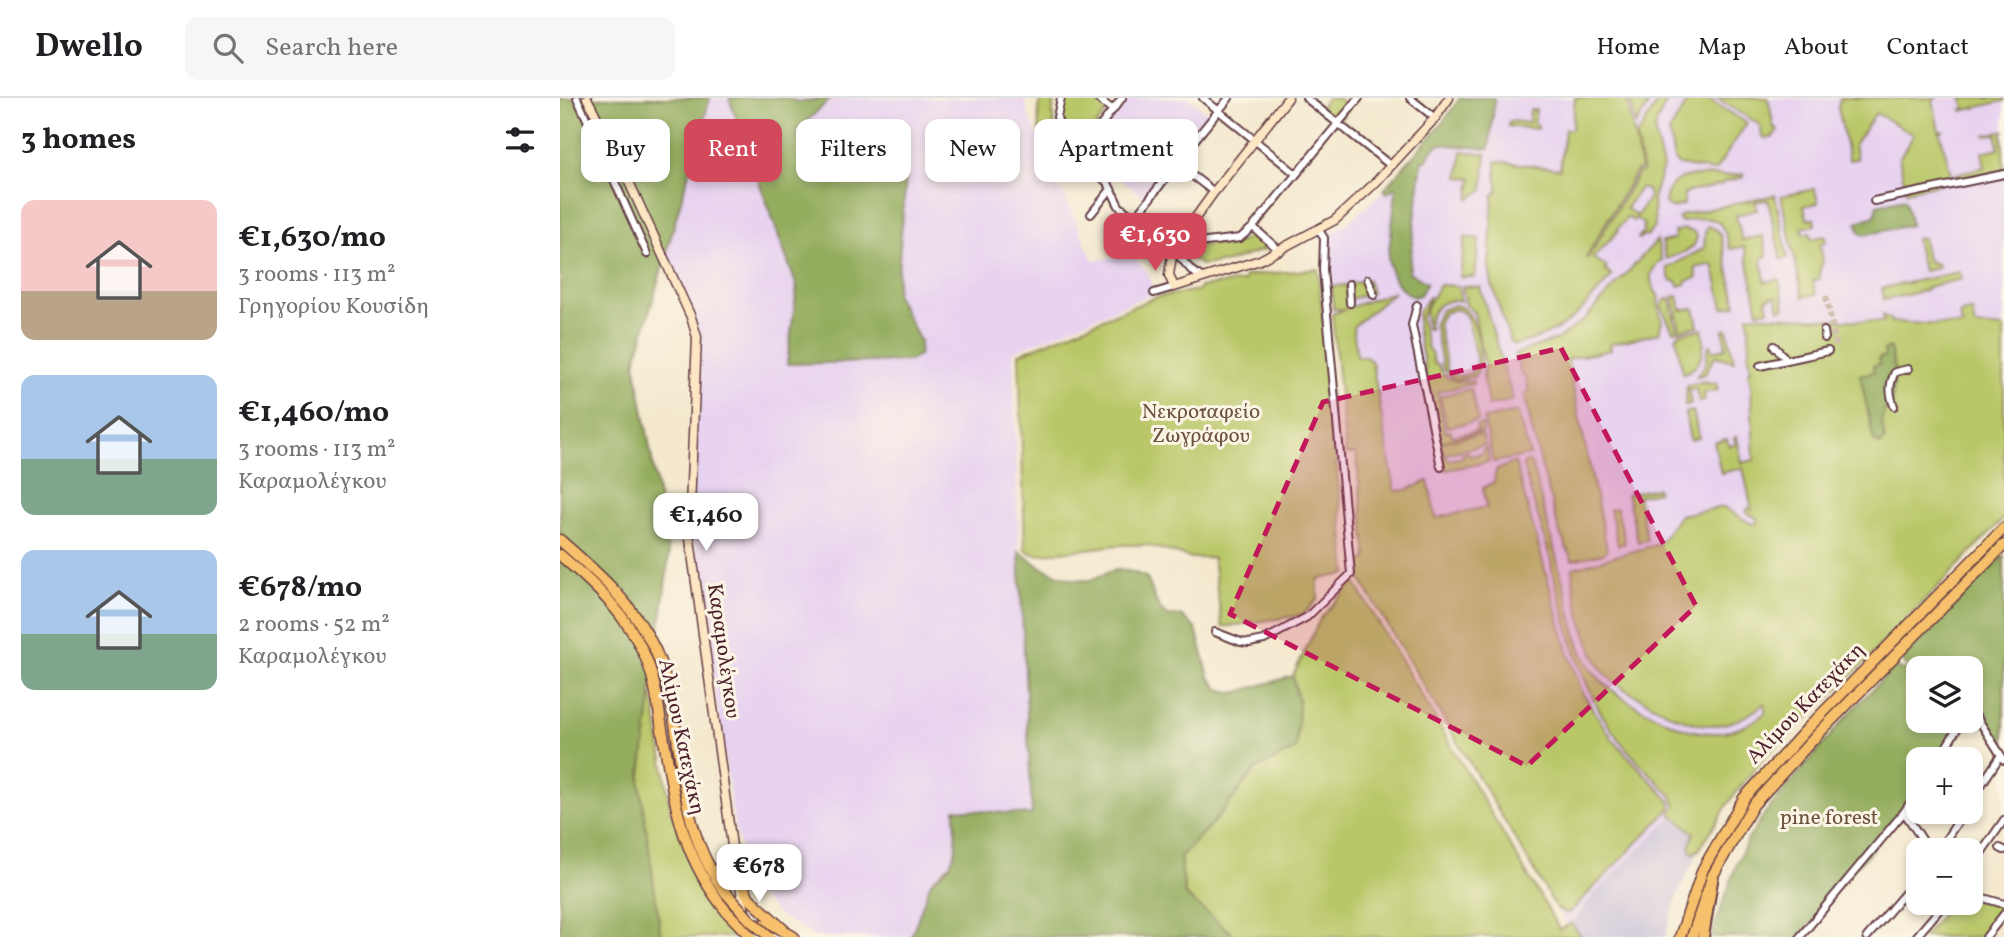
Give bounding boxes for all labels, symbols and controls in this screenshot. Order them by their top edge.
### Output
search box [185,17,675,80]
text: Dwello [35,25,143,71]
icon: search [209,29,247,67]
text: Search here [265,30,398,66]
text: Home [1596,31,1660,65]
text: Map [1698,31,1746,65]
text: About [1784,31,1849,65]
text: Contact [1887,31,1969,65]
text: 3 homes [21,119,136,161]
chip: Buy [581,119,670,182]
chip: Rent [684,119,782,182]
chip: Filters [796,119,911,182]
chip: New [925,119,1020,182]
chip: Apartment [1034,119,1198,182]
icon: filters [501,121,539,159]
pin: €1,630 [1098,214,1212,273]
text: €1,630/mo [238,217,386,259]
text: €1,630 [1120,220,1190,252]
icon: home [77,228,161,312]
text: 3 rooms · 113 m² [238,259,396,291]
text: Γρηγορίου Κουσίδη [238,291,429,323]
text: €1,460/mo [238,392,389,434]
park label: Νεκροταφείο Ζωγράφου [1142,398,1260,451]
icon: home [77,403,161,487]
text: 3 rooms · 113 m² [238,434,396,466]
text: Καραμολέγκου [238,466,387,498]
pin: €1,460 [649,494,763,553]
text: €1,460 [669,500,743,532]
text: €678/mo [238,567,362,609]
icon: home [77,578,161,662]
street label: Καραμολέγκου [699,582,747,720]
text: 2 rooms · 52 m² [238,609,390,641]
street label: Αλίμου Κατεχάκη [1740,637,1872,771]
text: Καραμολέγκου [238,641,387,673]
street label: Αλίμου Κατεχάκη [650,656,712,818]
map controls [1906,656,1983,915]
button: layers [1906,656,1983,733]
button: + [1906,747,1983,824]
park label: pine forest [1780,804,1878,833]
button: − [1906,838,1983,915]
pin: €678 [718,844,800,904]
text: €678 [733,851,785,883]

